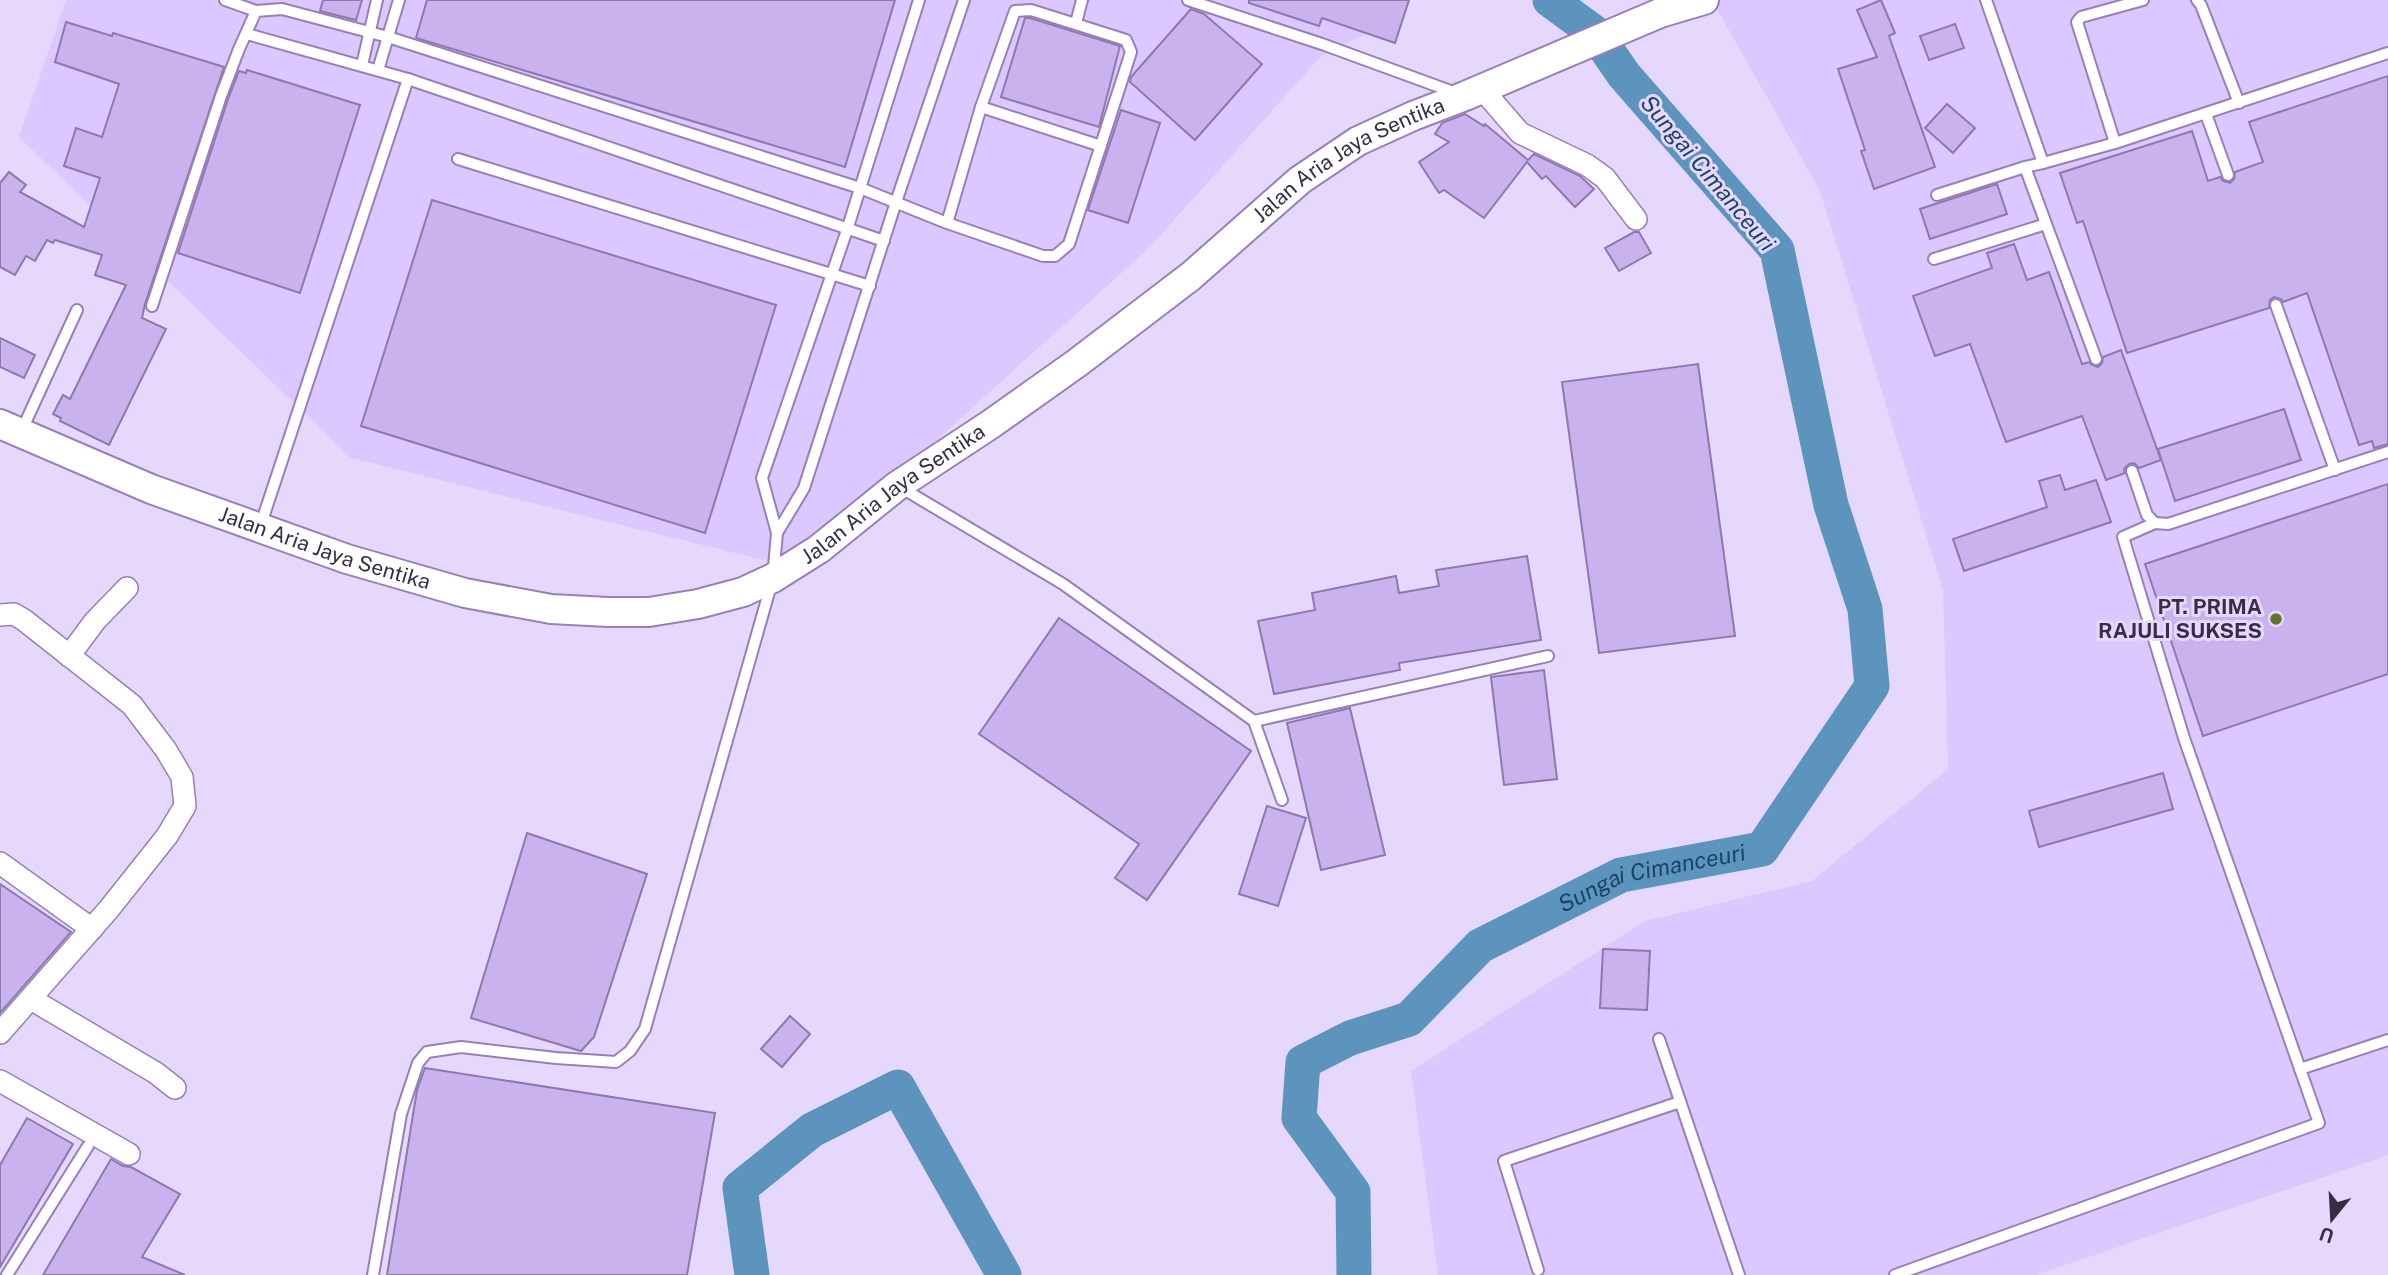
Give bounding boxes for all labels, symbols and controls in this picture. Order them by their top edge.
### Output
water label: Sungai Cimanceuri [1635,89,1782,256]
street label: Jalan Aria Jaya Sentika [1248,92,1448,228]
street label: Jalan Aria Jaya Sentika [797,418,990,569]
street label: Jalan Aria Jaya Sentika [216,501,433,594]
place label: PT. PRIMA RAJULI SUKSES [2098,594,2262,643]
marker: PT. PRIMA RAJULI SUKSES [2268,611,2284,627]
water label: Sungai Cimanceuri [1553,838,1748,918]
north arrow [2297,1184,2367,1254]
text: U [2317,1223,2337,1248]

